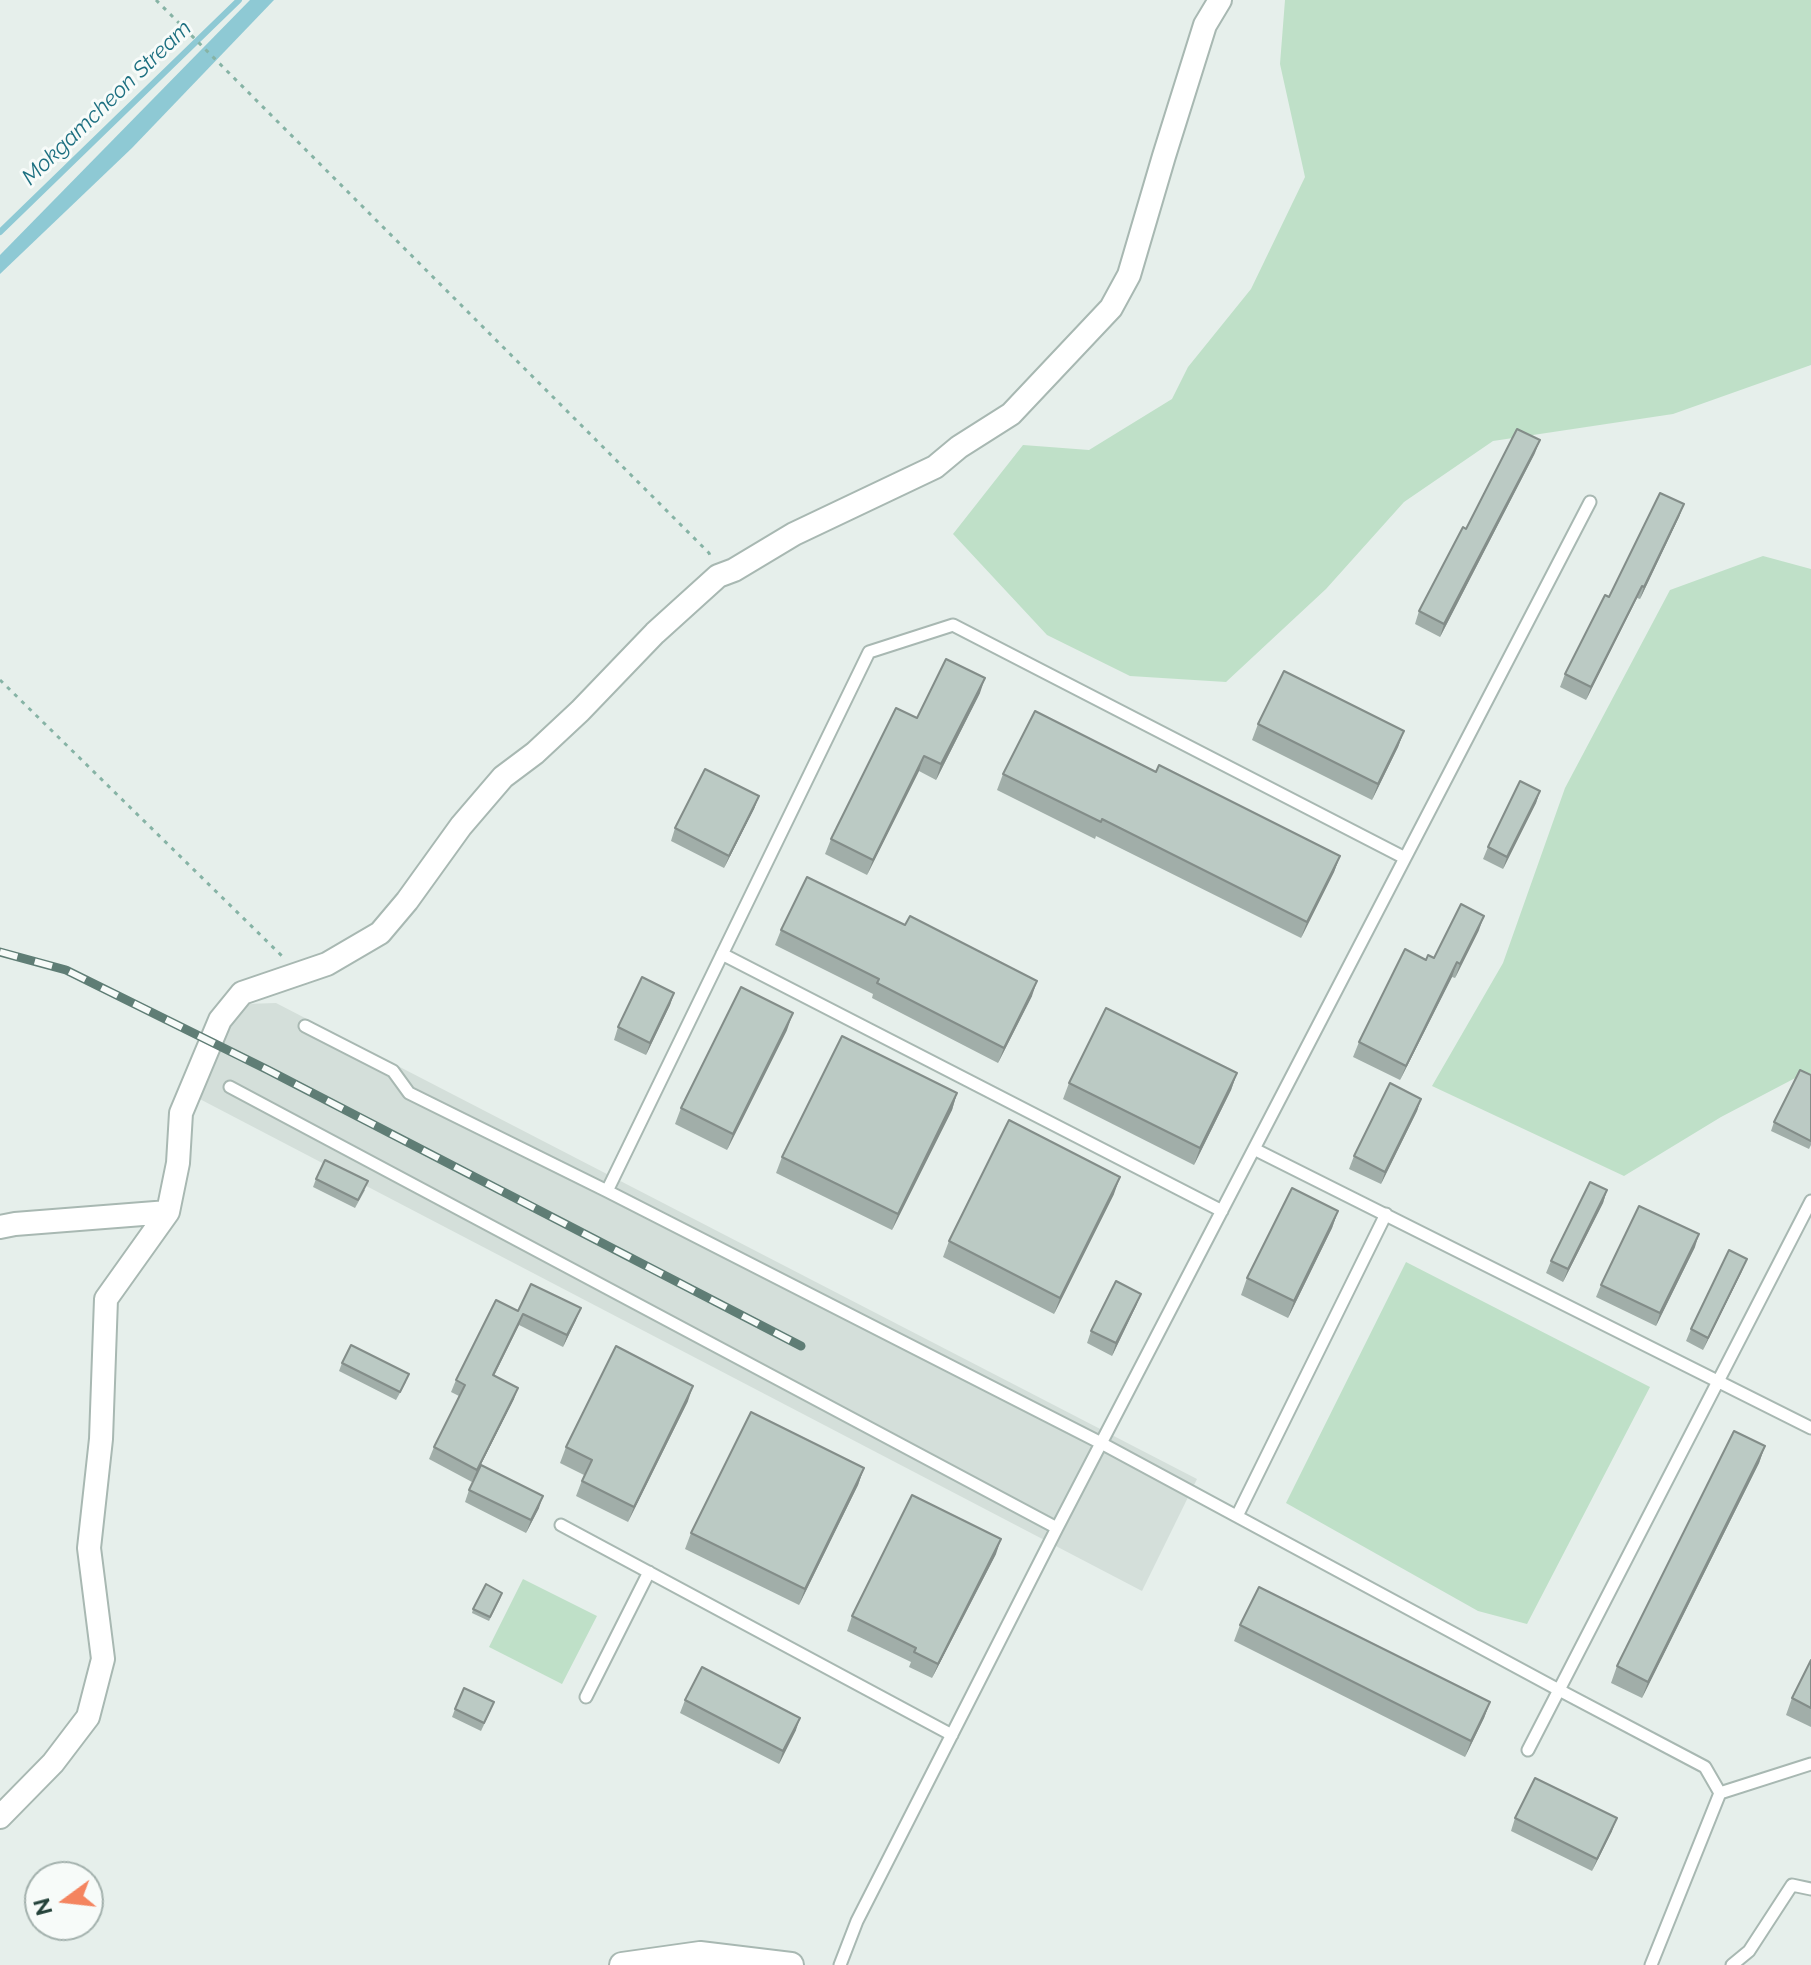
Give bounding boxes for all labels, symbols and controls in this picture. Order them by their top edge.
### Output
water label: Mokgamcheon Stream [17,15,197,191]
north arrow [24,1861,104,1941]
text: N [28,1895,57,1918]

